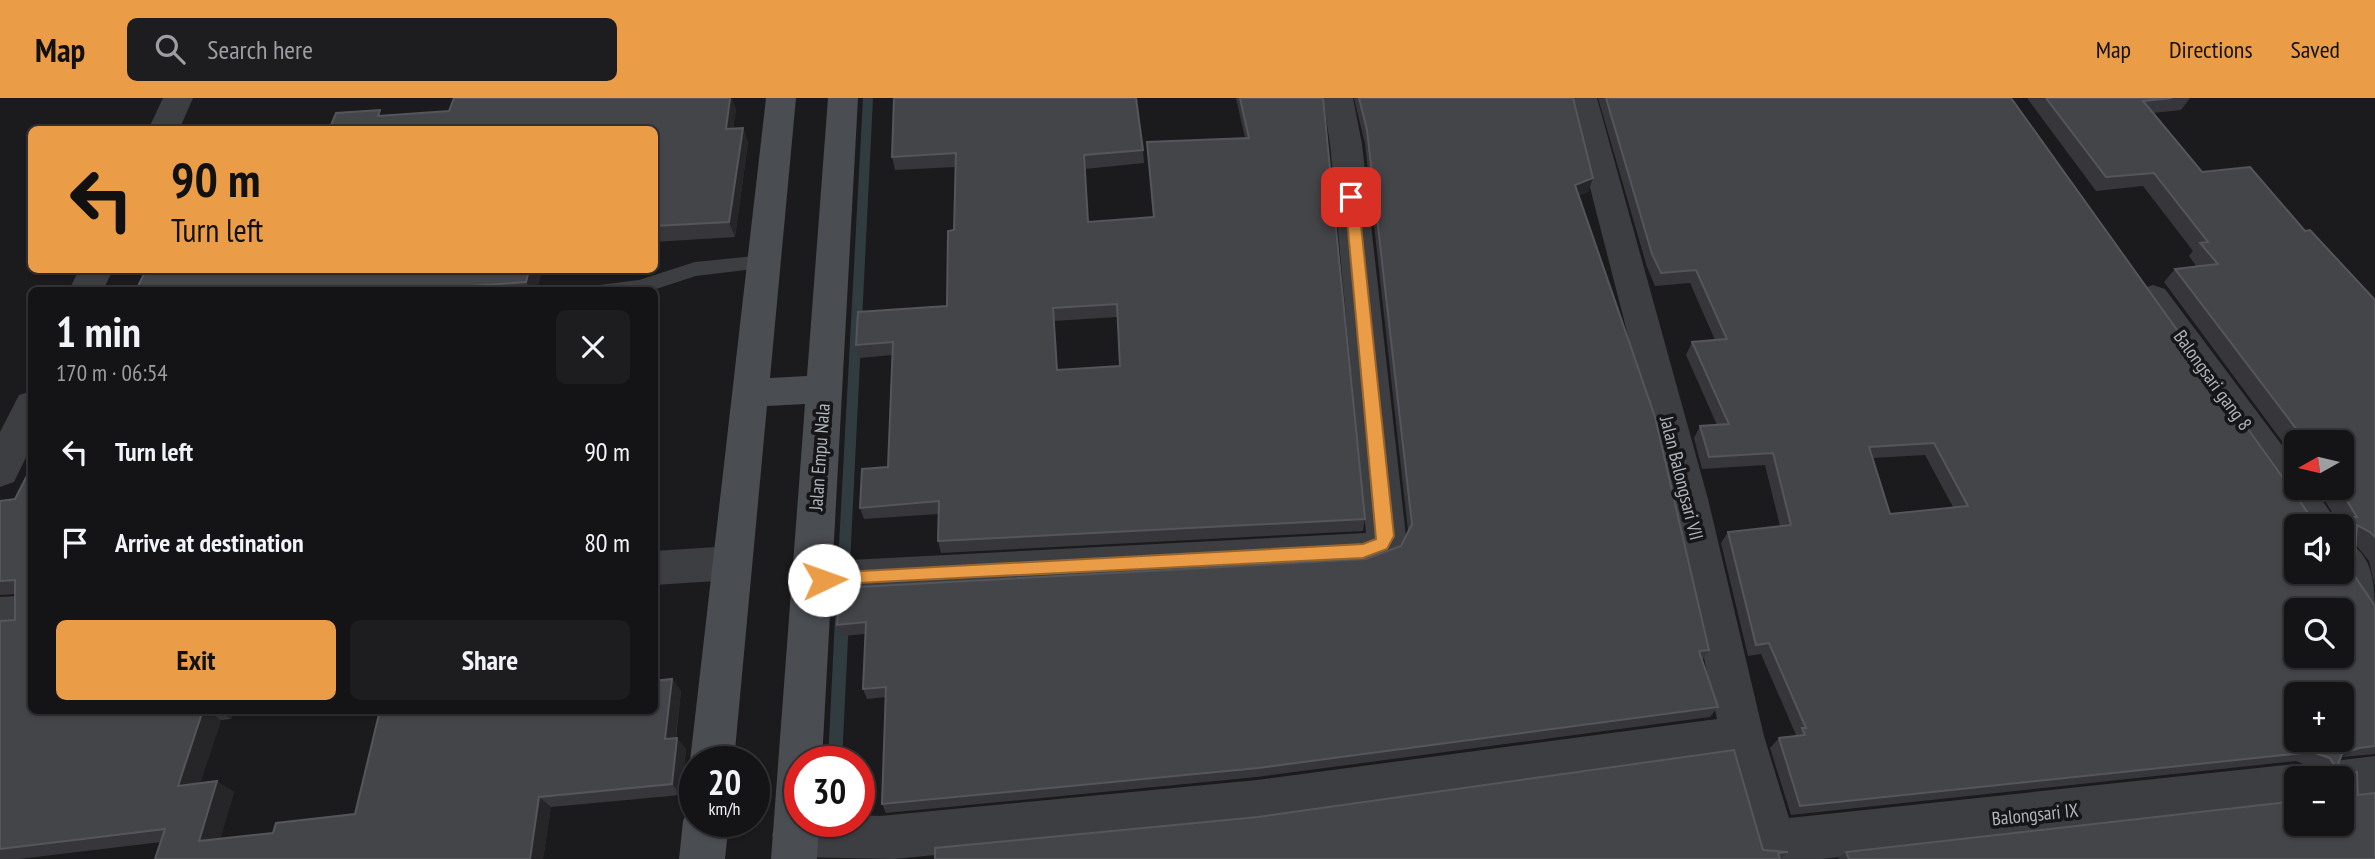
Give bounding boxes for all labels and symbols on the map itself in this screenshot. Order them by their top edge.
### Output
pin [1321,167,1381,227]
street label: Balongsari gang 8 [2169,325,2257,435]
street label: Jalan Empu Nala [803,403,835,512]
street label: Jalan Balongsari VII [1655,413,1709,542]
north arrow [2284,430,2354,500]
position arrow [787,543,861,617]
speed limit sign: 30 [784,746,875,837]
street label: Balongsari IX [1990,797,2080,830]

